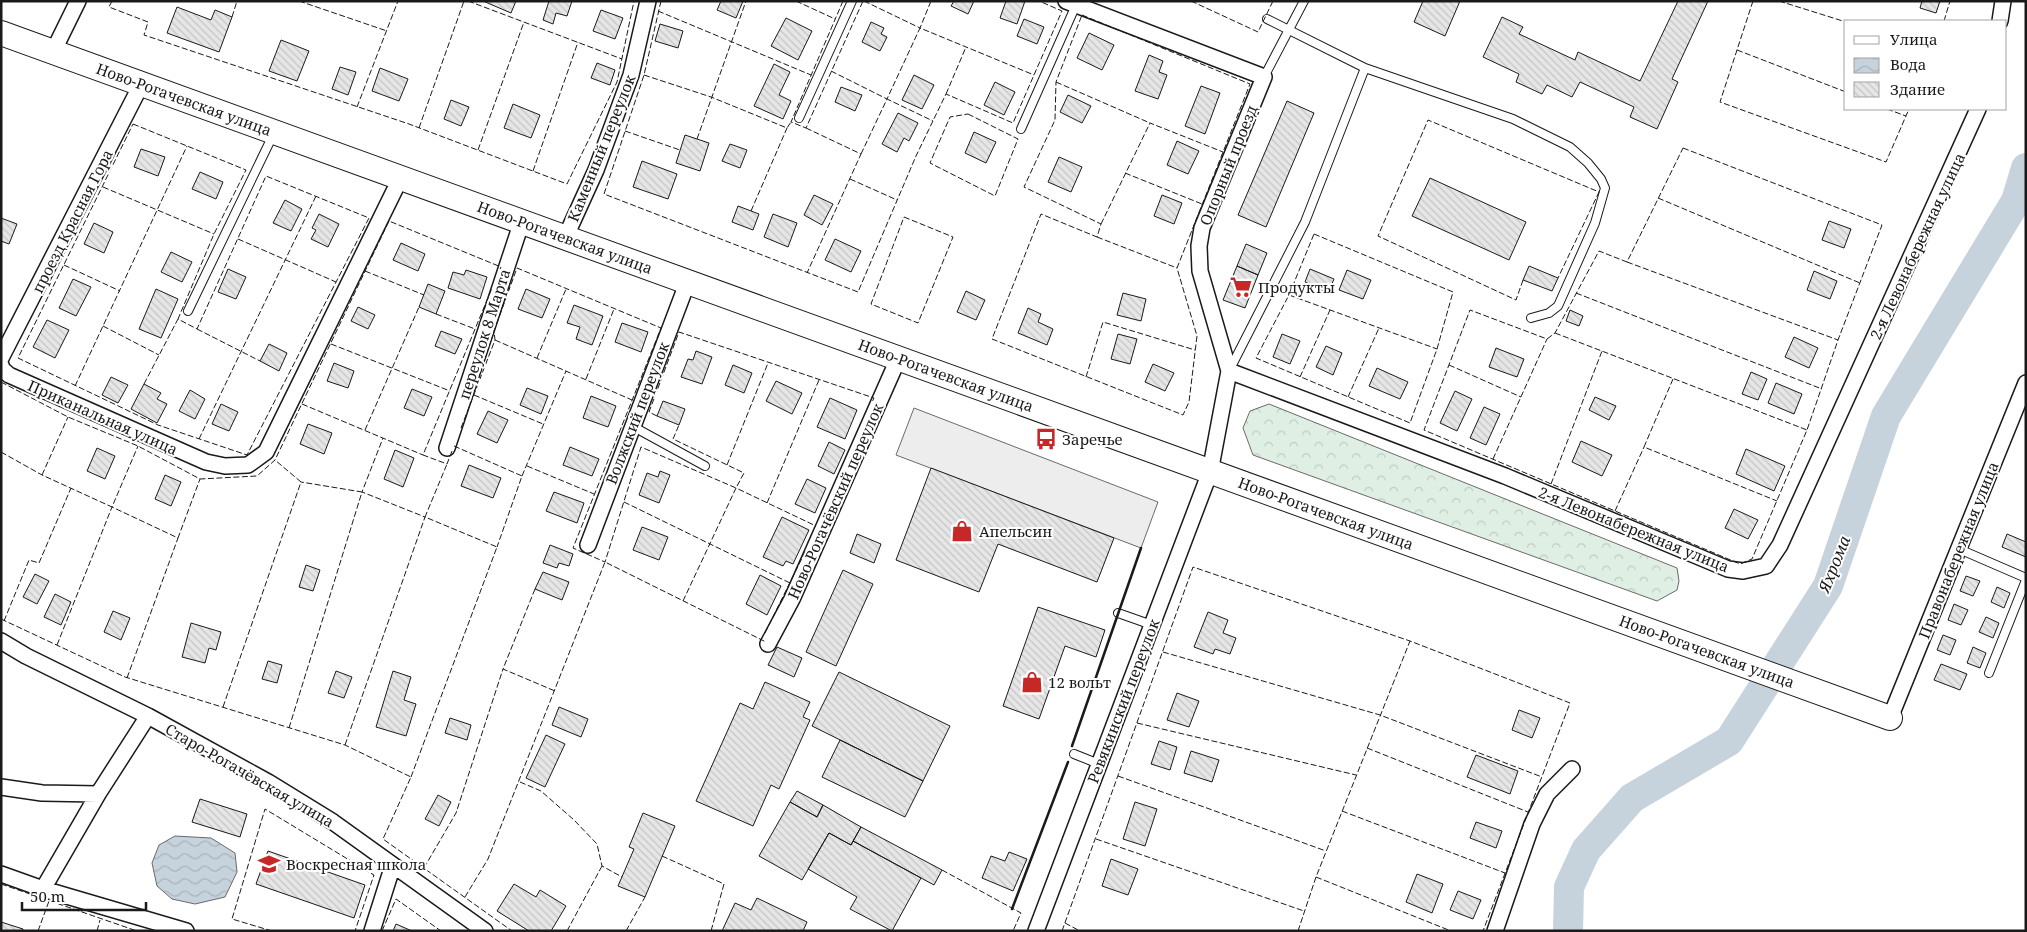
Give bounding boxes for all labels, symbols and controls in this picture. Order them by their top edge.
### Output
legend [1844,20,2007,110]
text: Улица [1890,29,1938,49]
text: Вода [1890,54,1926,74]
street label: Ново-Рогачевская улица [94,58,274,140]
street label: Каменный переулок [562,71,640,224]
text: Здание [1890,79,1945,99]
street label: Опорный проезд [1195,102,1261,228]
street label: проезд Красная Гора [27,146,117,296]
street label: 2-я Левонабережная улица [1865,149,1969,343]
street label: Ново-Рогачевская улица [475,196,655,278]
street label: переулок 8 Марта [453,266,515,402]
supermarket icon: Продукты [1228,274,1254,300]
place label: Продукты [1258,277,1335,297]
street label: Ново-Рогачевская улица [856,334,1036,416]
street label: Волжский переулок [601,339,673,487]
street label: Приканальная улица [25,375,181,459]
street label: Ново-Рогачёвский переулок [783,400,887,602]
bus stop icon: Заречье [1033,426,1059,452]
place label: Заречье [1062,429,1123,449]
street label: Правонабережная улица [1913,459,2003,641]
street label: Ново-Рогачевская улица [1236,472,1416,554]
street label: 2-я Левонабережная улица [1536,482,1732,576]
shop icon: Апельсин [949,518,975,544]
place label: Апельсин [979,521,1052,541]
water label: Яхрома [1812,532,1855,596]
street label: Ново-Рогачевская улица [1617,610,1797,692]
street label: Ревякинский переулок [1082,616,1164,786]
shop icon: 12 вольт [1019,669,1045,695]
place label: 12 вольт [1048,672,1111,692]
street label: Старо-Рогачёвская улица [162,718,338,832]
school or university icon: Воскресная школа [256,851,282,877]
place label: Воскресная школа [286,854,426,874]
scale bar [22,880,146,912]
text: 50 m [30,886,65,906]

